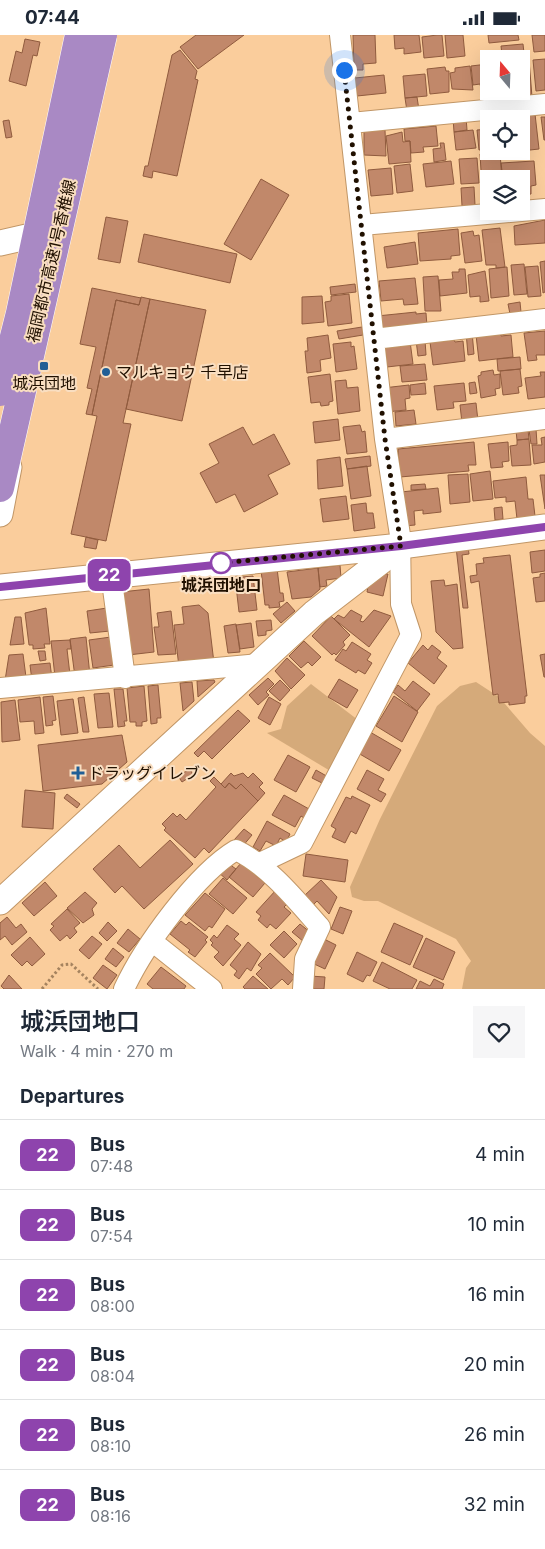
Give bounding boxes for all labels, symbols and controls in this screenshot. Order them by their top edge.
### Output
text: 07:44 [25,6,80,29]
north arrow [480,50,530,100]
map controls [480,50,530,220]
your location [332,58,357,83]
button: locate [480,110,530,160]
button: layers [480,170,530,220]
street label: 福岡都市高速1号香椎線 [23,178,79,344]
marker: 城浜団地 [38,360,50,372]
place label: マルキョウ 千早店 [116,362,249,382]
marker: マルキョウ 千早店 [100,366,112,378]
place label: 城浜団地 [12,373,76,393]
marker: 城浜団地口 [210,552,232,574]
line badge: 22 [86,559,132,591]
text: 22 [98,564,120,585]
place label: 城浜団地口 [181,575,261,595]
place label: ドラッグイレブン [88,763,216,783]
marker: ドラッグイレブン [72,767,84,779]
button: heart [473,1006,525,1058]
text: 城浜団地口 [20,1007,140,1036]
text: Walk · 4 min · 270 m [20,1041,173,1061]
text: Departures [20,1085,124,1108]
text: Bus [90,1133,125,1156]
text: 4 min [475,1143,525,1166]
text: 22 [36,1144,59,1165]
text: 07:48 [90,1156,133,1176]
text: Bus [90,1203,125,1226]
text: 10 min [467,1213,525,1236]
text: 22 [36,1214,59,1235]
text: 07:54 [90,1226,133,1246]
text: Bus [90,1273,125,1296]
text: 16 min [468,1283,525,1306]
text: 22 [36,1284,59,1305]
text: 08:00 [90,1296,135,1316]
text: Bus [90,1343,125,1366]
text: 20 min [464,1353,525,1376]
text: 22 [36,1354,59,1375]
text: 08:04 [90,1366,135,1386]
text: Bus [90,1413,125,1436]
text: 26 min [464,1423,525,1446]
text: 22 [36,1424,59,1445]
text: 08:10 [90,1436,131,1456]
text: Bus [90,1483,125,1506]
text: 32 min [464,1493,525,1516]
text: 22 [36,1494,59,1515]
text: 08:16 [90,1506,131,1526]

